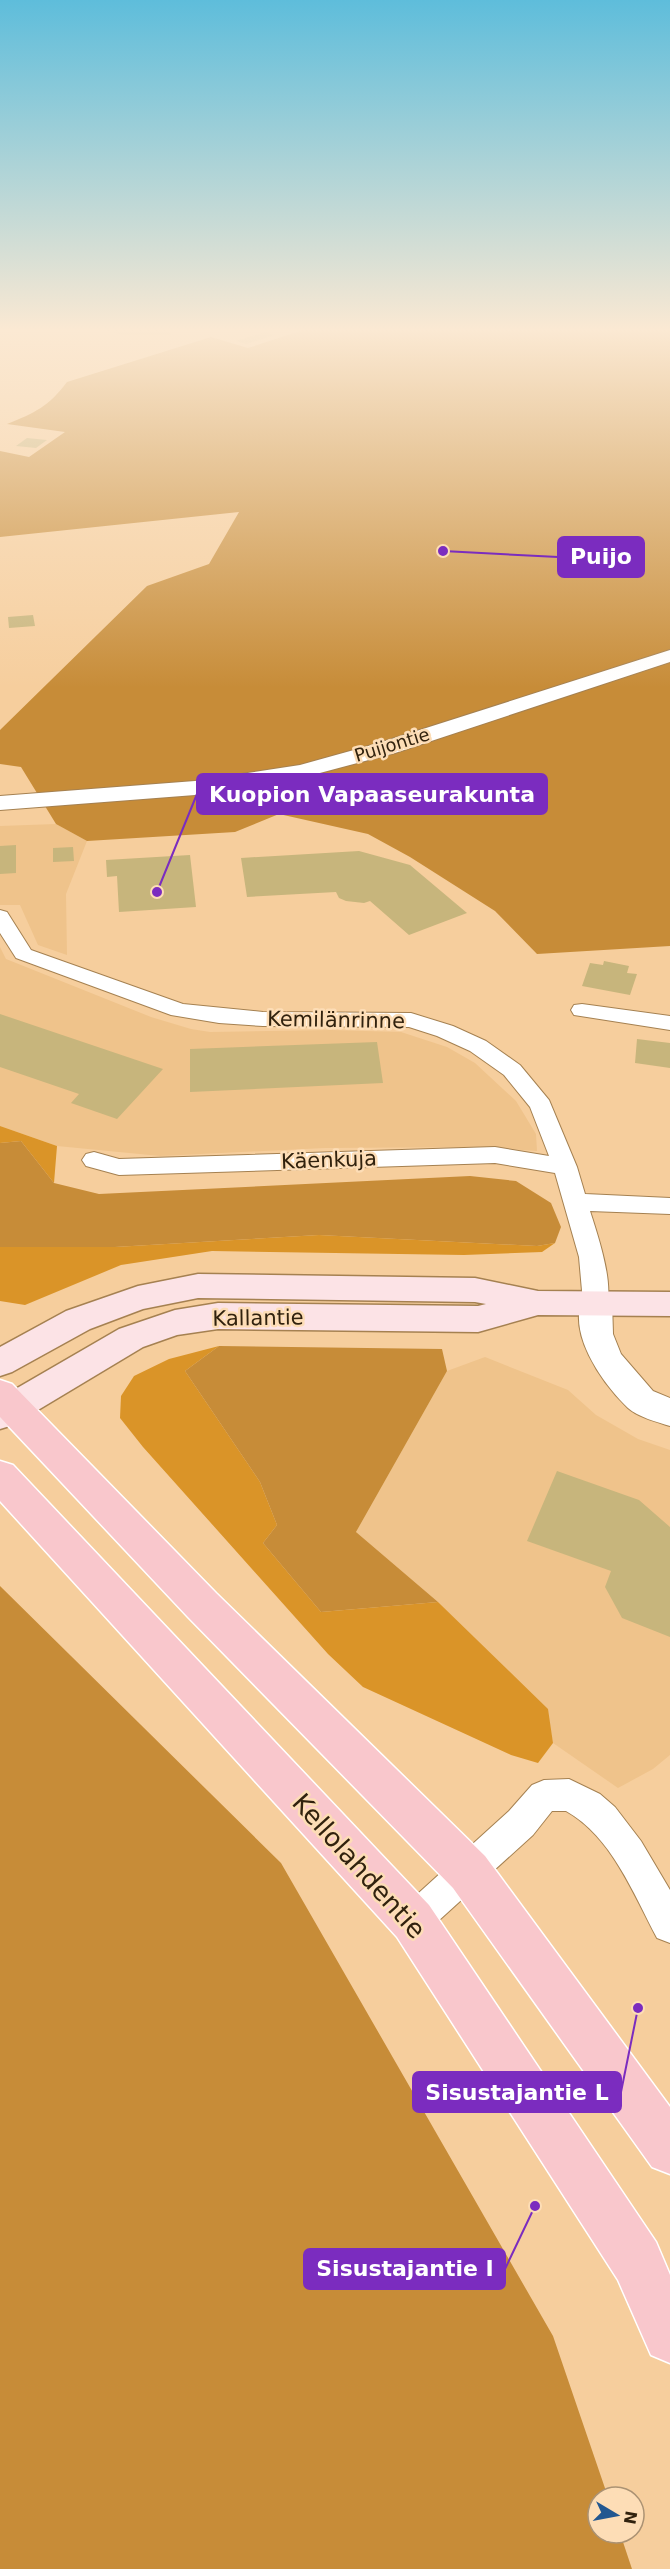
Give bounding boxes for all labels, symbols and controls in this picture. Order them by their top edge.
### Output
callout: Puijo [558,537,644,577]
text: Puijo [570,544,632,569]
street label: Puijontie [352,723,432,766]
callout: Kuopion Vapaaseurakunta [197,774,547,814]
text: Kuopion Vapaaseurakunta [209,782,535,807]
street label: Kemilänrinne [267,1007,405,1033]
street label: Käenkuja [281,1146,377,1174]
street label: Kallantie [212,1305,304,1331]
street label: Kellolahdentie [286,1788,432,1944]
callout: Sisustajantie L [413,2072,621,2112]
text: Sisustajantie L [425,2080,609,2105]
callout: Sisustajantie I [304,2249,505,2289]
text: Sisustajantie I [316,2256,494,2281]
north arrow [586,2485,646,2545]
text: N [620,2509,641,2526]

